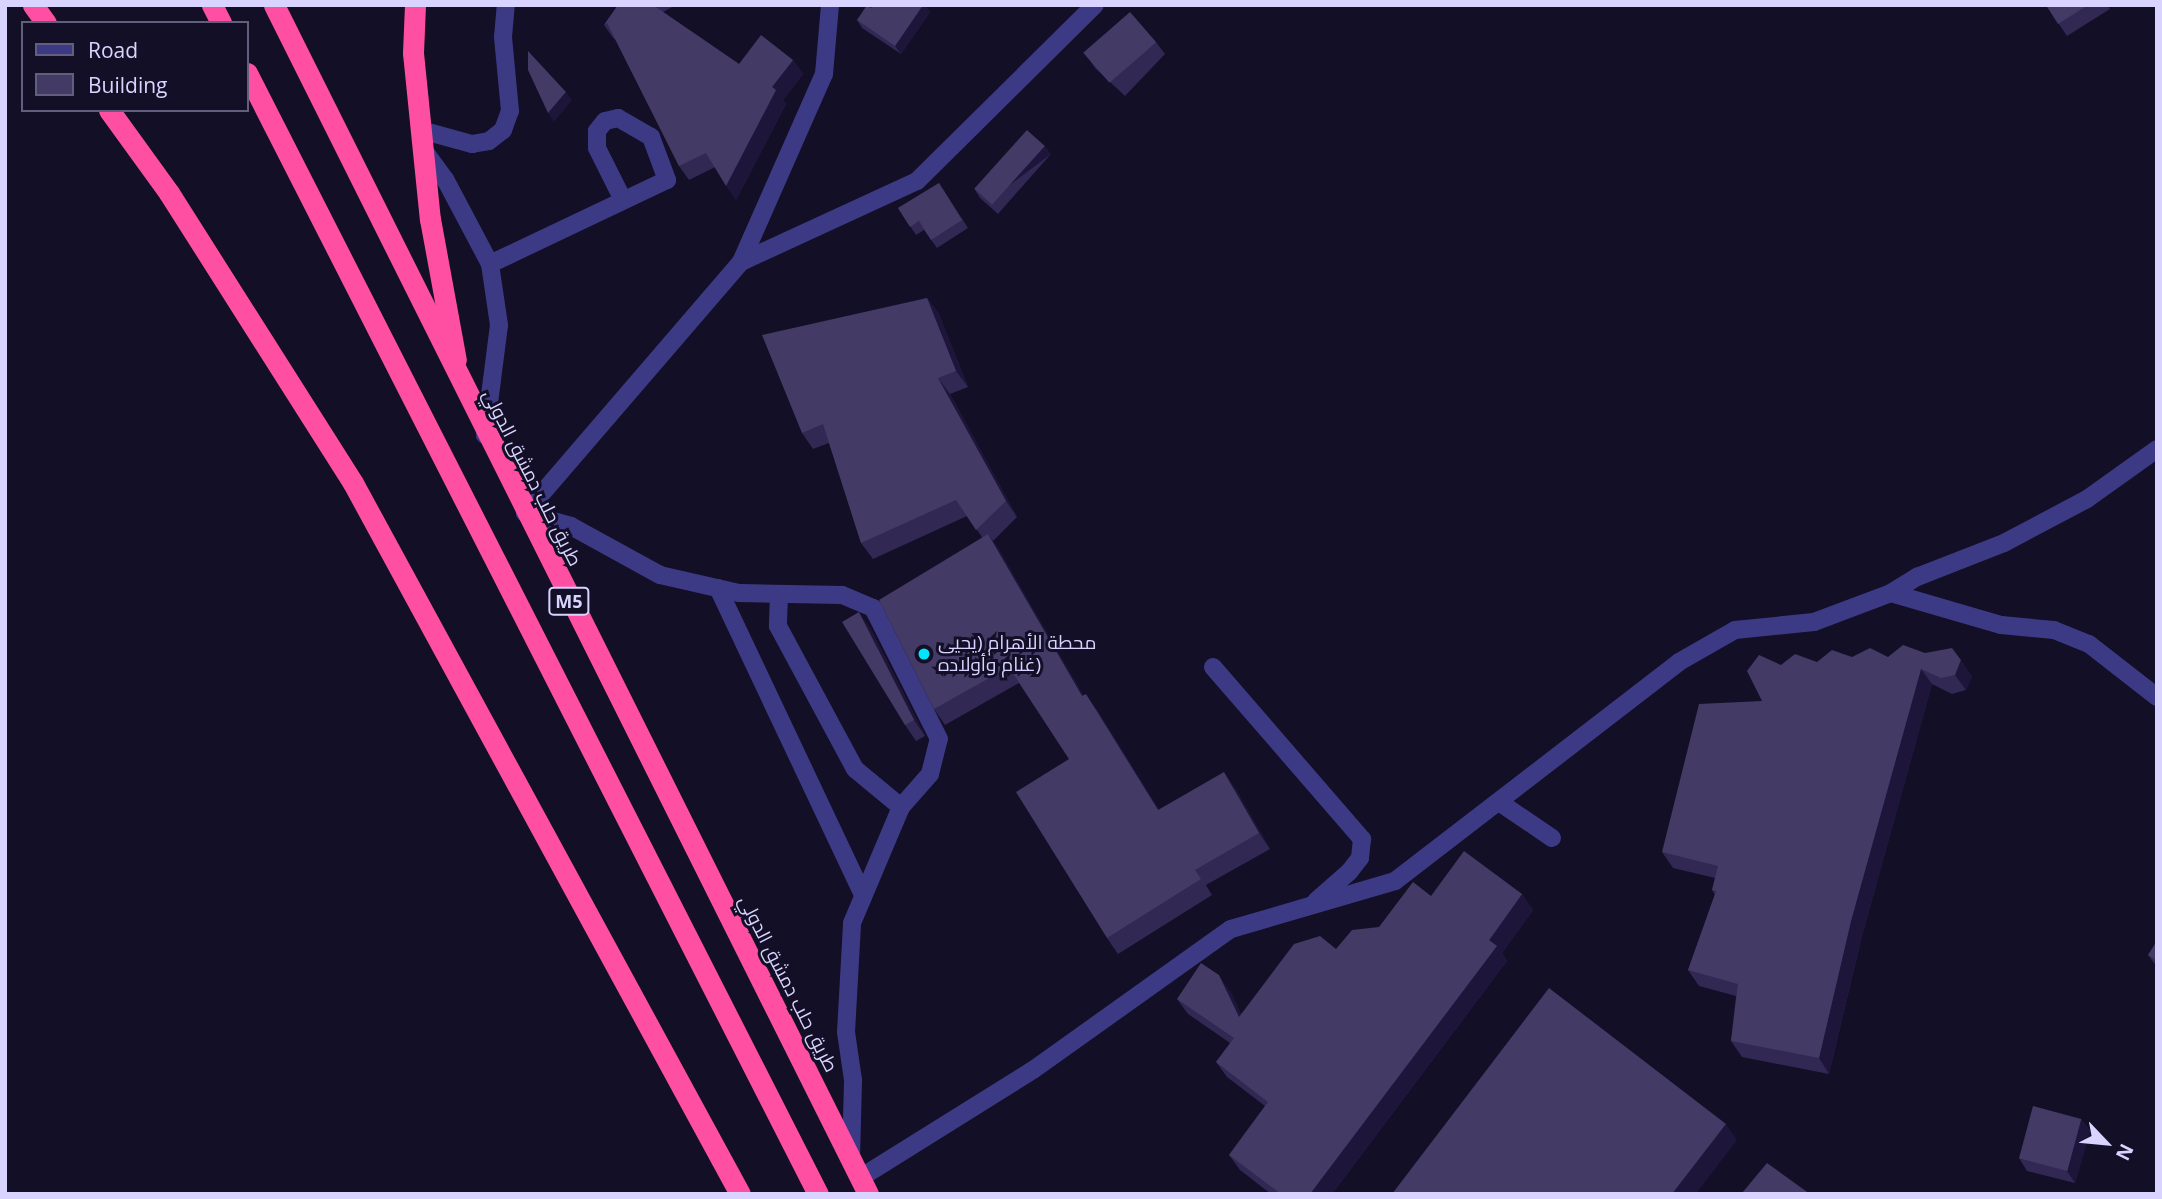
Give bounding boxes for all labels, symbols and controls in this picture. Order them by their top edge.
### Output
legend [21,21,248,112]
text: Road [88,36,138,64]
text: Building [88,71,167,99]
street label: طريق حلب دمشق الدولي [478,386,586,570]
road number: M5 [548,586,590,616]
place label: محطة الأهرام (يحيى غنام وأولاده) [938,632,1096,676]
marker: محطة الأهرام (يحيى غنام وأولاده) [916,646,932,662]
street label: طريق حلب دمشق الدولي [734,892,842,1076]
north arrow [2071,1108,2141,1178]
text: N [2110,1140,2140,1165]

